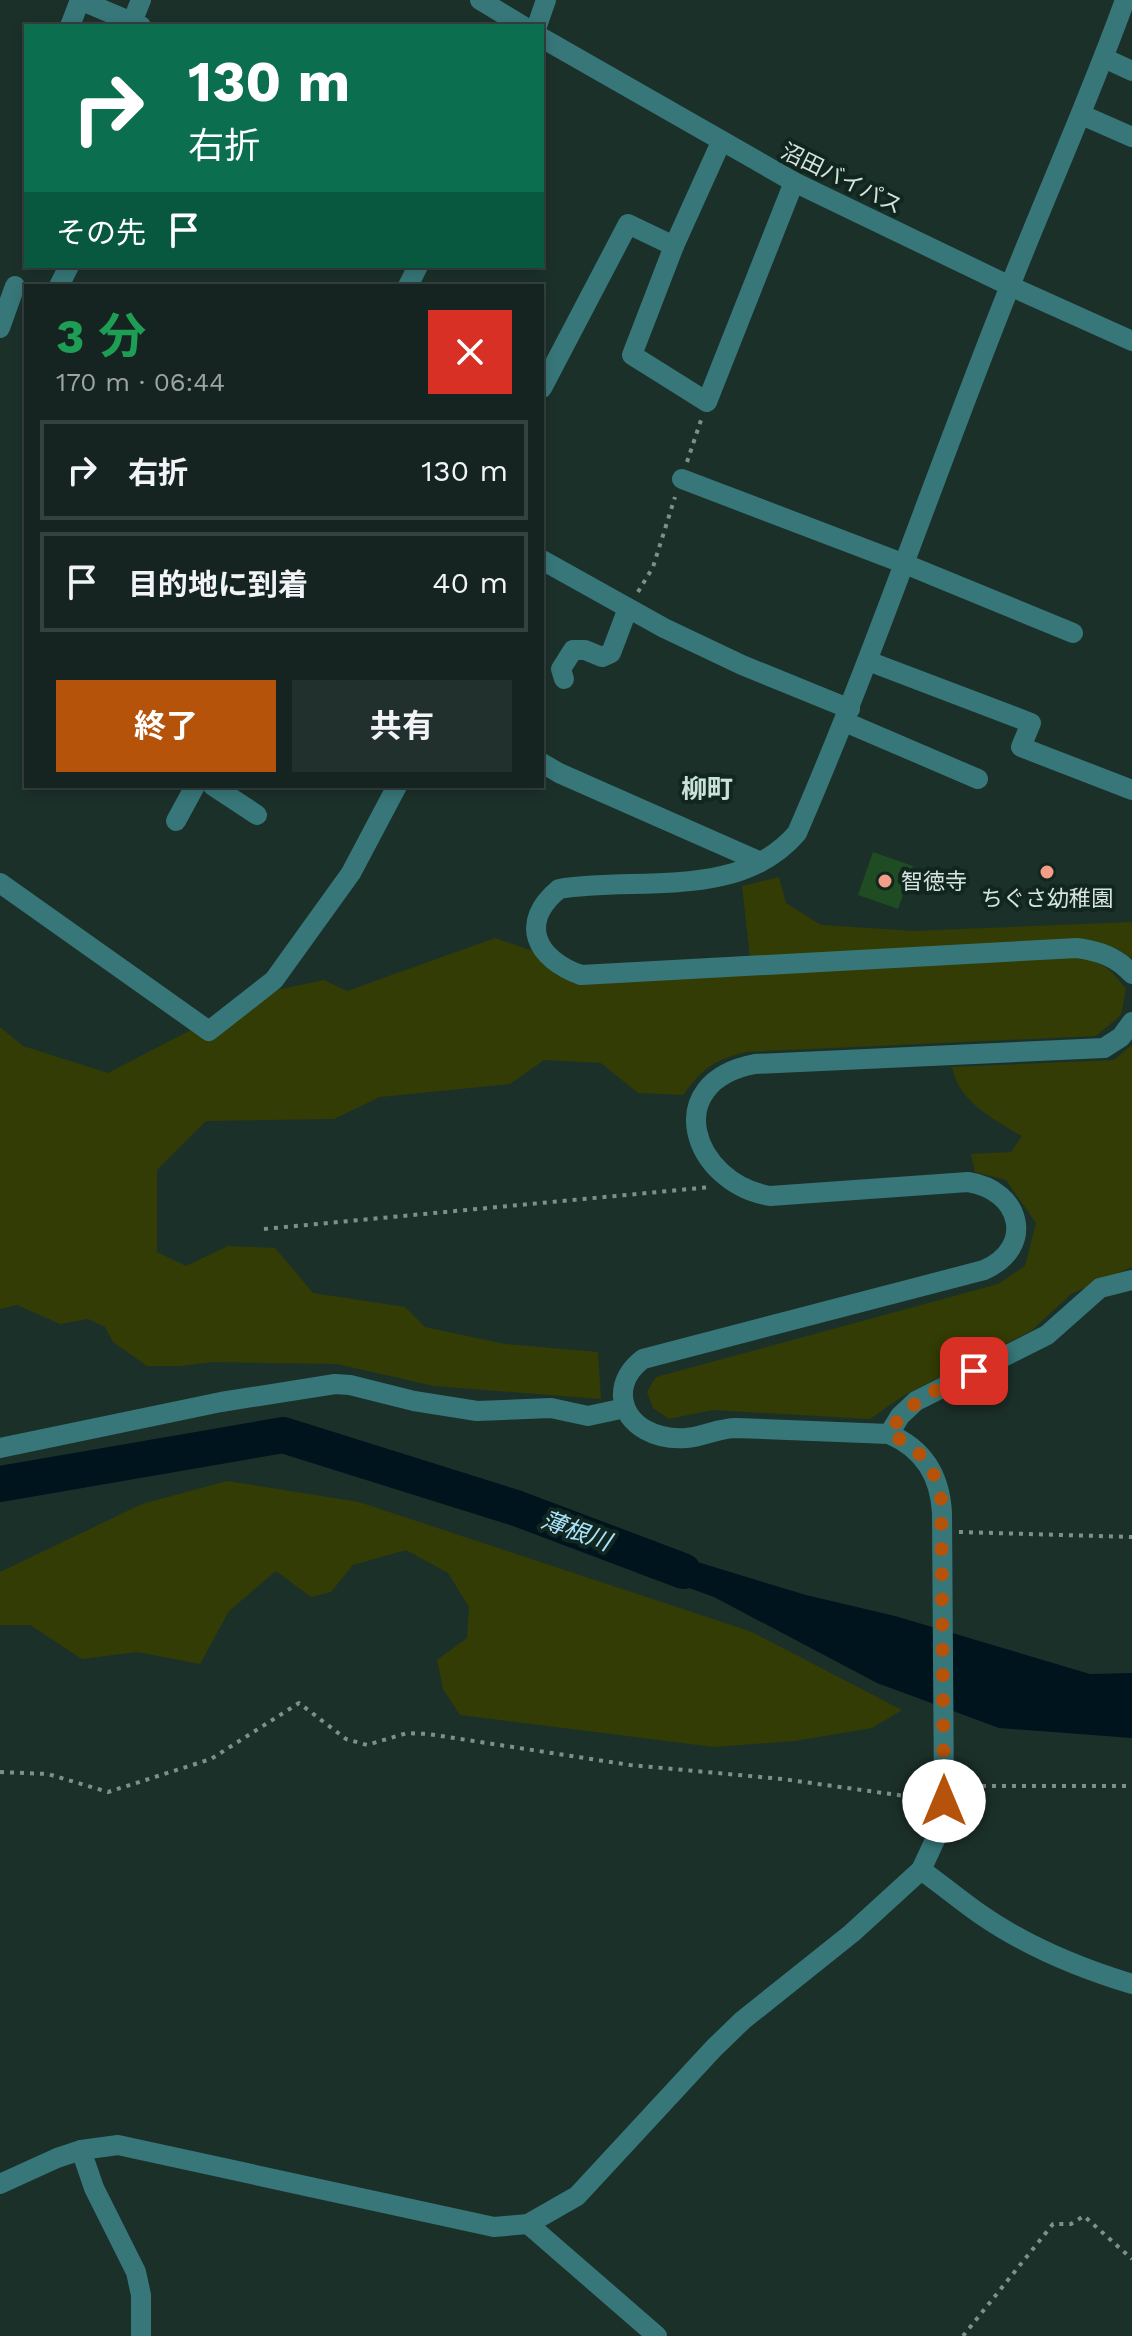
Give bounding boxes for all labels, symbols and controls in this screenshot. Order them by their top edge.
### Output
text: 130 m [188,49,350,115]
icon: right [56,56,160,160]
text: 右折 [188,125,260,167]
street label: 沼田バイパス [777,138,906,219]
icon: arrive [162,208,206,252]
text: その先 [56,215,146,250]
text: 3 分 [56,308,146,365]
button: close [428,310,512,394]
text: 170 m · 06:44 [56,367,225,397]
icon: right [60,448,104,492]
text: 130 m [421,453,508,488]
text: 右折 [128,455,188,490]
icon: arrive [60,560,104,604]
text: 40 m [432,565,508,600]
text: 目的地に到着 [128,567,308,602]
button: 終了 [56,680,276,772]
button: 共有 [292,680,512,772]
district label: 柳町 [681,774,733,804]
marker: ちぐさ幼稚園 [1038,863,1056,881]
place label: 智徳寺 [901,869,967,894]
marker: 智徳寺 [876,872,894,890]
place label: ちぐさ幼稚園 [981,886,1113,911]
pin [940,1337,1008,1405]
icon: arrive [952,1349,996,1393]
water label: 薄根川 [537,1506,617,1557]
position arrow [902,1759,986,1843]

